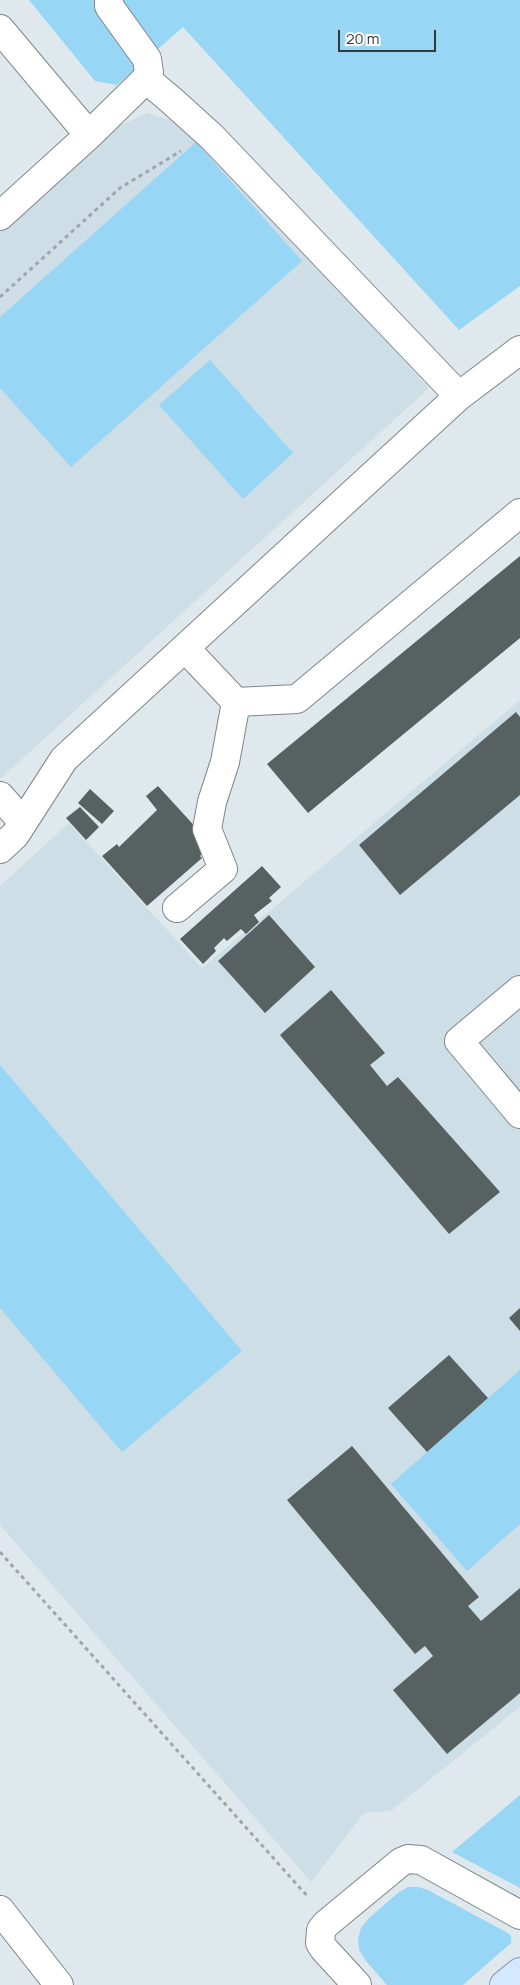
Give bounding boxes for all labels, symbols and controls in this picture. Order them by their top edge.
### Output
scale bar [340,20,438,52]
text: 20 m [346,28,379,49]

